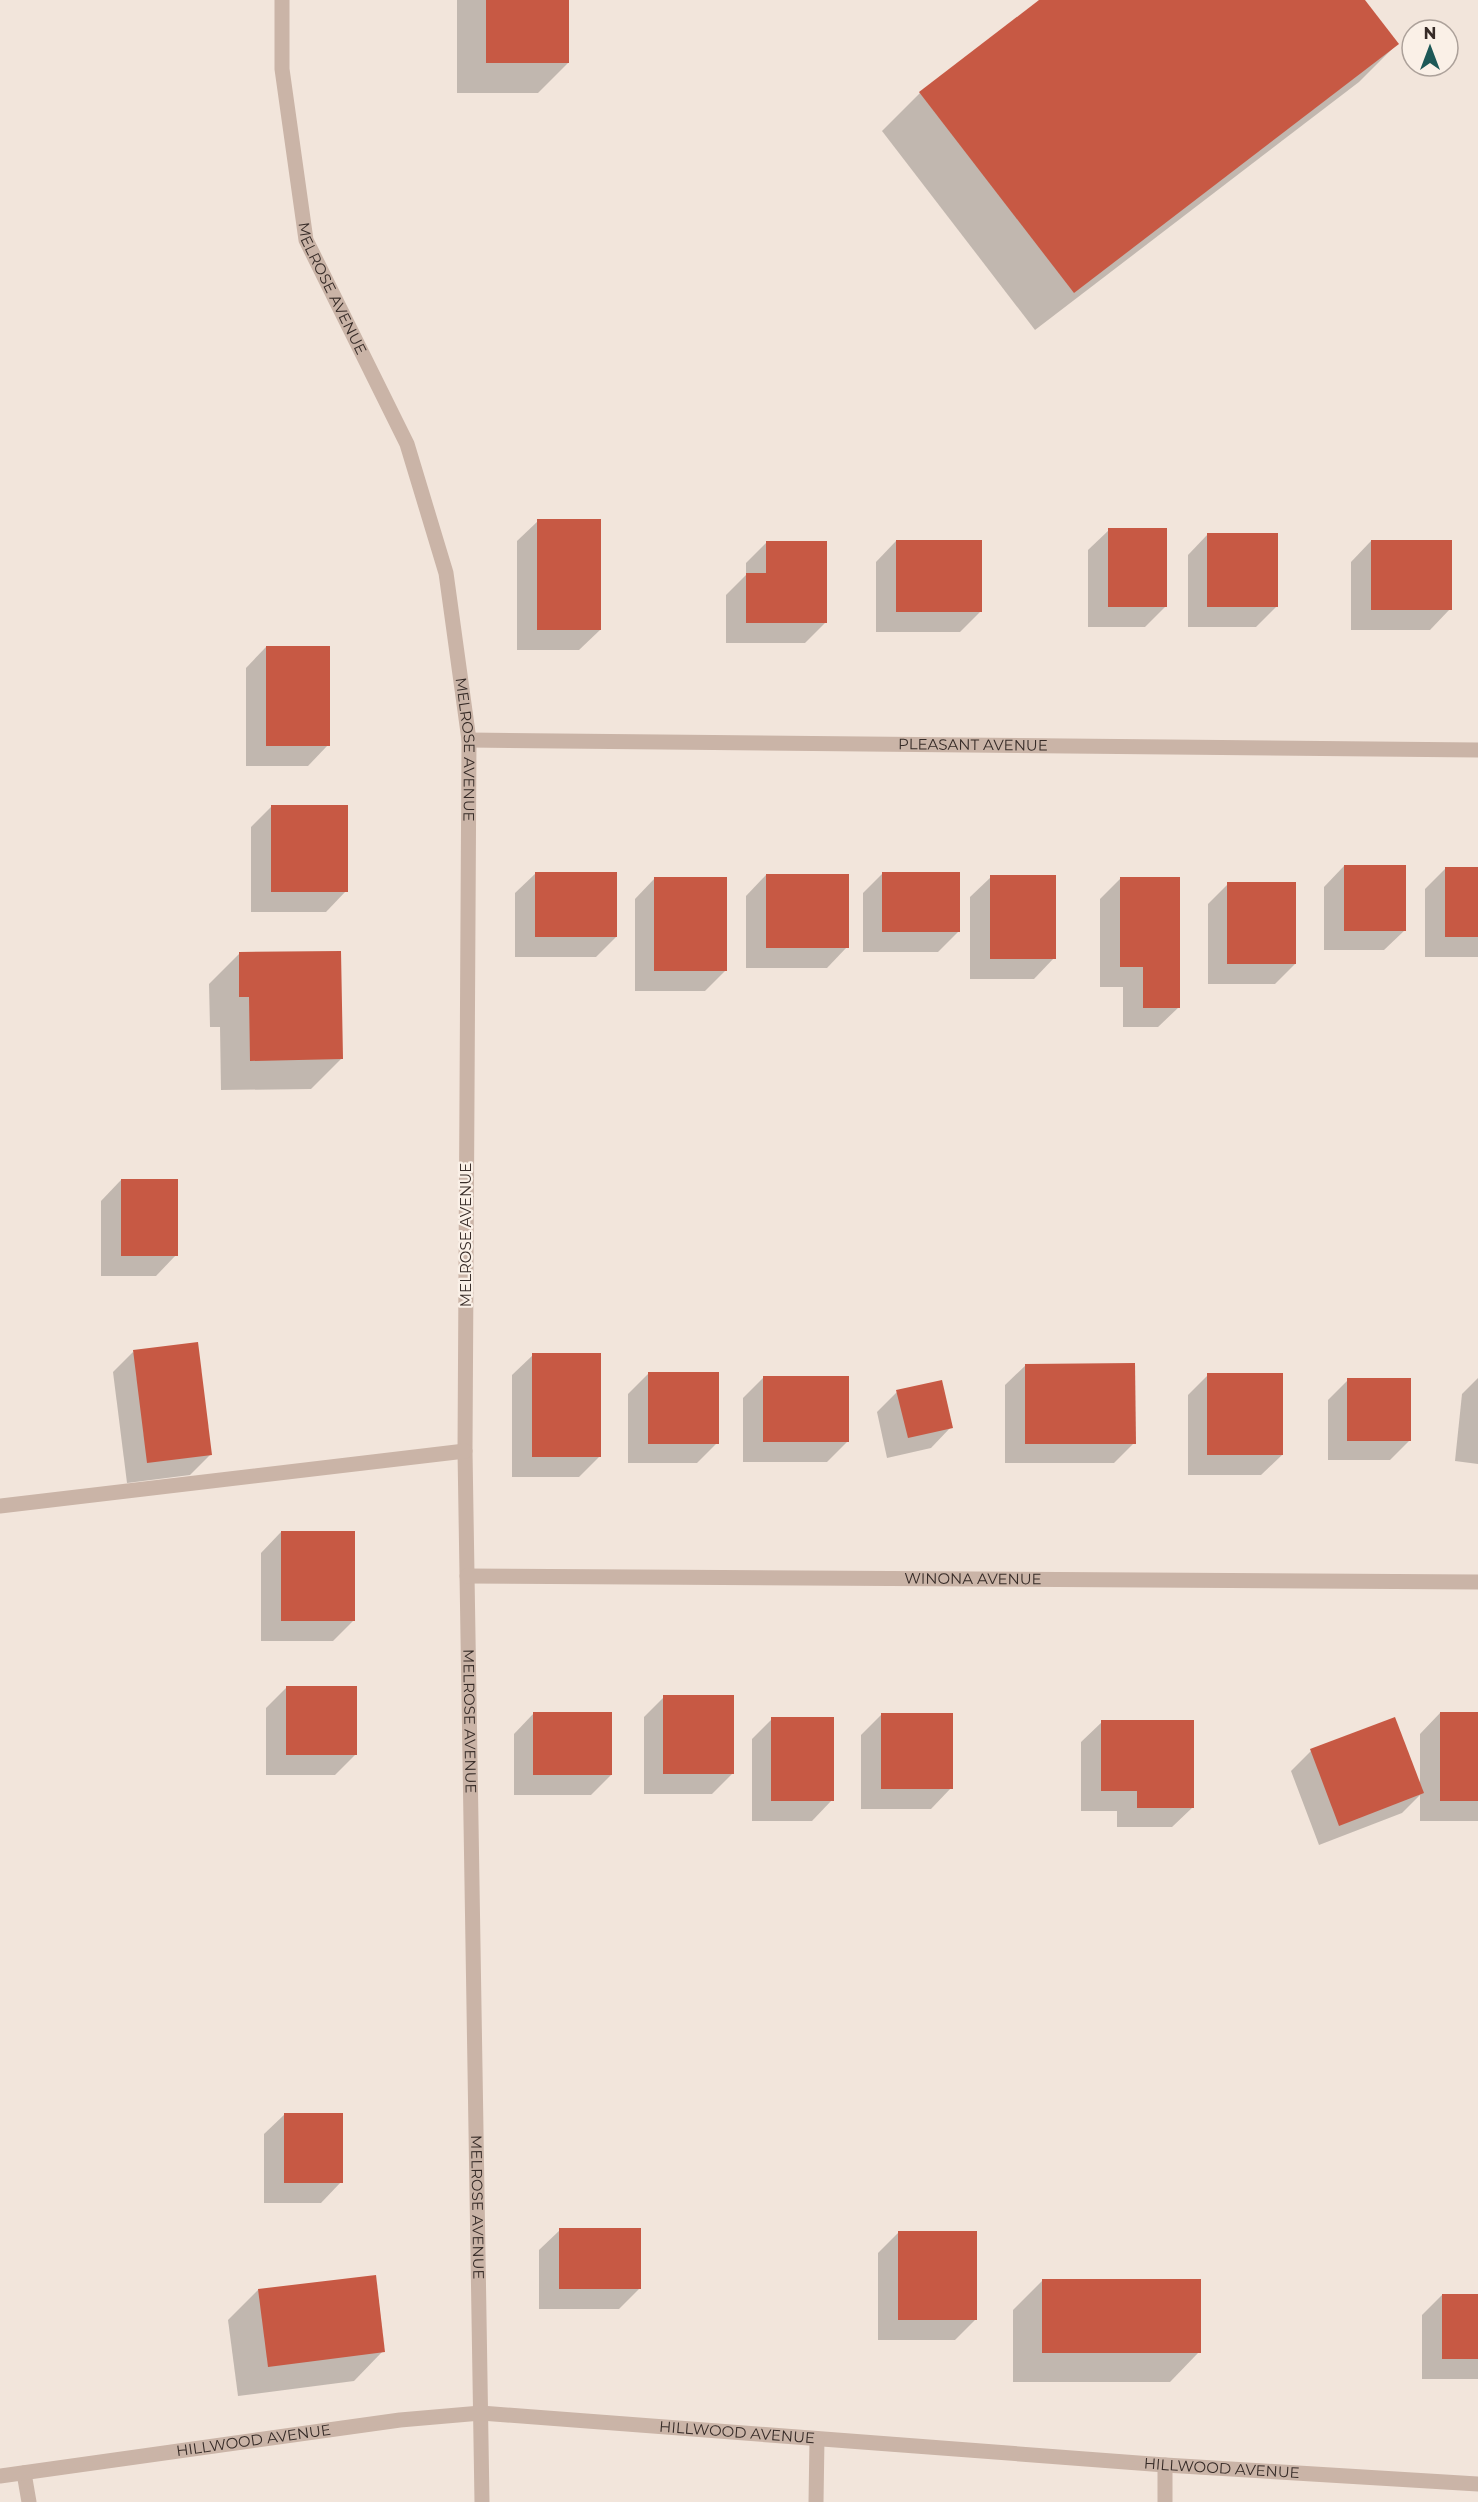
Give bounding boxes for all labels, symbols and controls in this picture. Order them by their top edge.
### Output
north arrow [1400,18,1460,78]
text: N [1424,24,1436,43]
street label: MELROSE AVENUE [295,221,371,357]
street label: MELROSE AVENUE [451,676,479,822]
street label: PLEASANT AVENUE [898,734,1048,755]
street label: MELROSE AVENUE [456,1163,475,1307]
street label: WINONA AVENUE [904,1569,1042,1588]
street label: MELROSE AVENUE [459,1649,481,1794]
street label: MELROSE AVENUE [467,2135,488,2280]
street label: HILLWOOD AVENUE [659,2417,816,2447]
street label: HILLWOOD AVENUE [175,2420,332,2460]
street label: HILLWOOD AVENUE [1143,2453,1300,2482]

